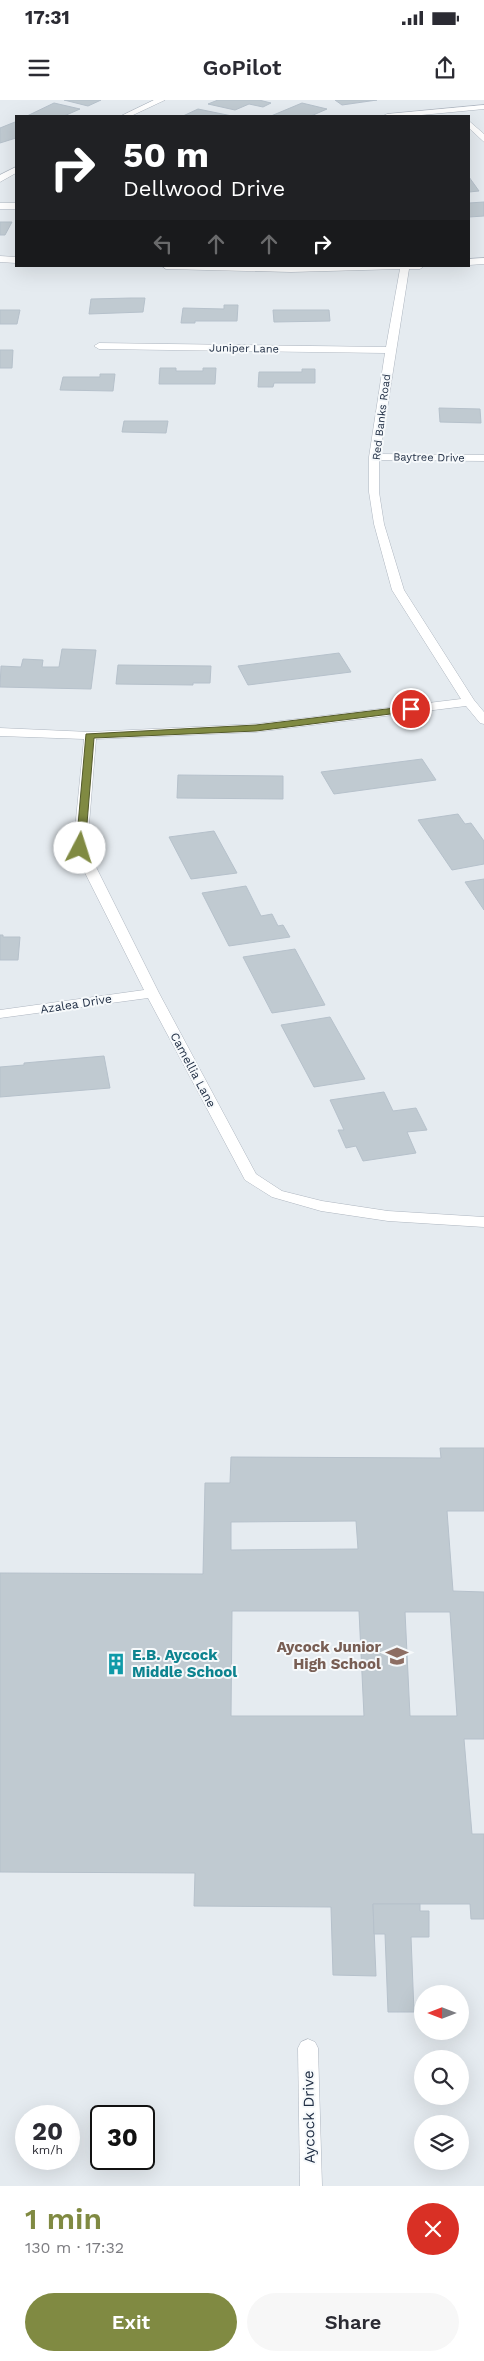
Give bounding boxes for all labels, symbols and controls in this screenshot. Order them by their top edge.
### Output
text: 17:31 [25,6,70,29]
icon: menu [25,54,53,82]
icon: share [431,54,459,82]
text: GoPilot [203,55,281,80]
text: 50 m [123,134,209,176]
icon: right [40,135,105,200]
text: Dellwood Drive [123,176,285,201]
icon: left [149,230,177,258]
icon: ahead [202,230,230,258]
icon: ahead [255,230,283,258]
icon: right [308,230,336,258]
street label: Juniper Lane [209,341,279,356]
street label: Red Banks Road [370,373,393,461]
street label: Baytree Drive [393,450,465,465]
pin [390,688,432,730]
icon: arrive [397,695,425,723]
position arrow [53,821,105,873]
street label: Azalea Drive [39,991,113,1017]
street label: Camellia Lane [167,1030,219,1110]
place label: Aycock Junior High School [277,1638,382,1673]
school or university icon: Aycock Junior High School [384,1643,410,1669]
place label: E.B. Aycock Middle School [132,1646,237,1681]
building icon: E.B. Aycock Middle School [103,1651,129,1677]
north arrow [414,1985,469,2040]
map controls [414,1985,469,2170]
button: search [414,2050,469,2105]
street label: Aycock Drive [299,2070,319,2164]
speed limit sign: 30 [90,2105,155,2170]
button: layers [414,2115,469,2170]
text: 20 [32,2117,63,2146]
text: km/h [32,2143,63,2157]
text: 1 min [25,2201,102,2236]
button: close [407,2203,459,2255]
text: 130 m · 17:32 [25,2238,124,2257]
button: Exit [25,2293,237,2351]
button: Share [247,2293,459,2351]

